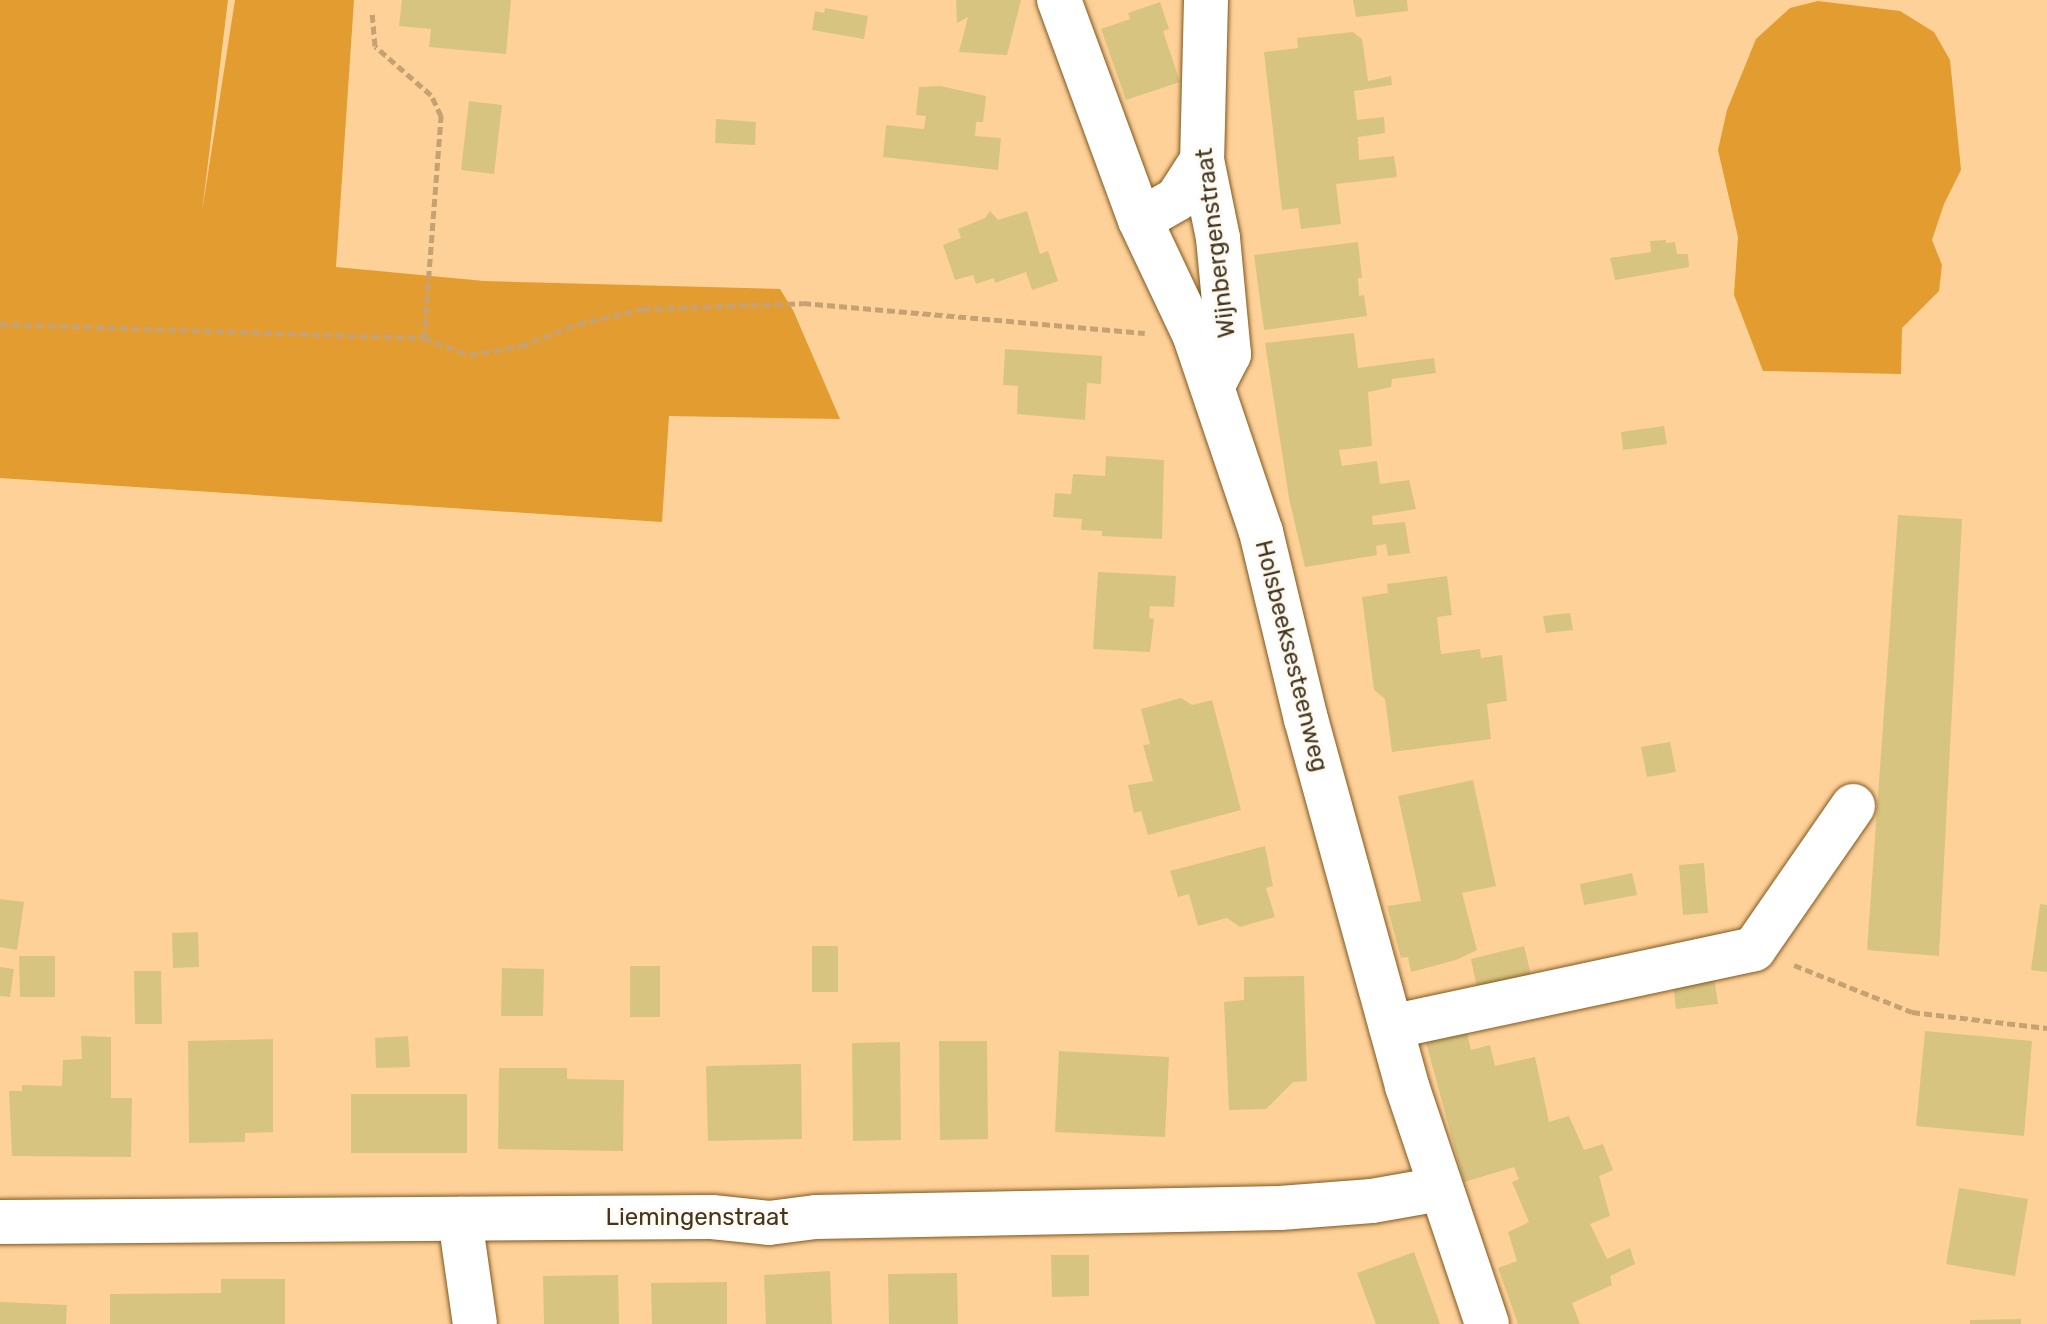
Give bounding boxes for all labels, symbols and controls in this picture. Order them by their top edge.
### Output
street label: Wijnbergenstraat [1190,147,1242,339]
street label: Holsbeeksesteenweg [1248,537,1334,775]
street label: Liemingenstraat [605,1204,789,1232]

